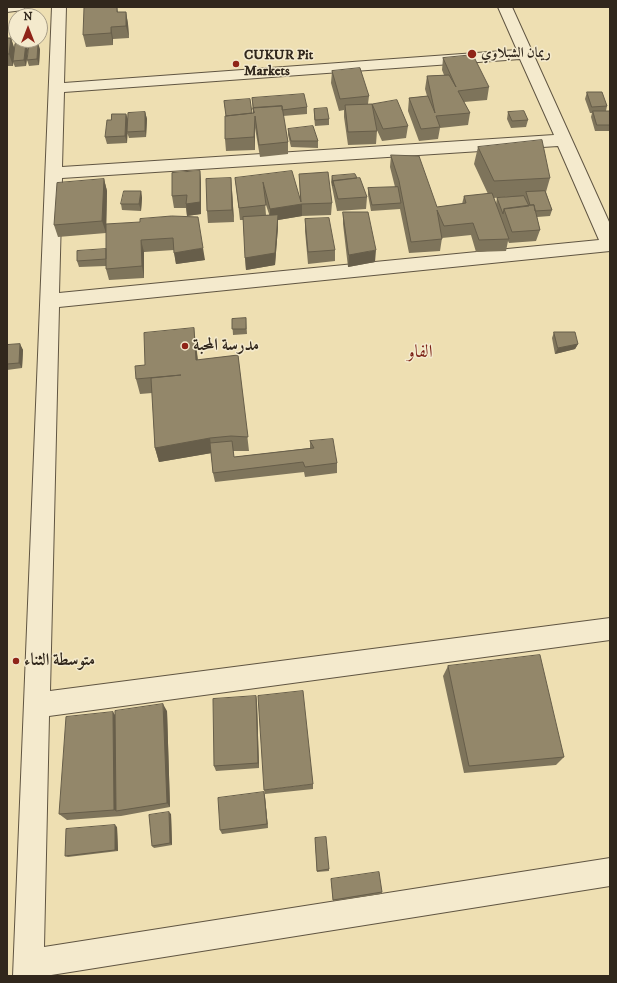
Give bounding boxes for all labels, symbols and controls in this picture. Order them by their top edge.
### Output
north arrow [8,8,48,48]
text: N [23,10,33,24]
place label: ريمان الشبلاوي [481,46,551,62]
place label: CUKUR Pit Markets [244,48,313,80]
marker: ريمان الشبلاوي [466,48,478,60]
marker: CUKUR Pit Markets [231,59,241,69]
place label: مدرسة المحبة [193,336,259,356]
marker: مدرسة المحبة [180,341,190,351]
district label: الفاو [407,342,433,364]
place label: متوسطة الثناء [24,651,95,671]
marker: متوسطة الثناء [11,656,21,666]

